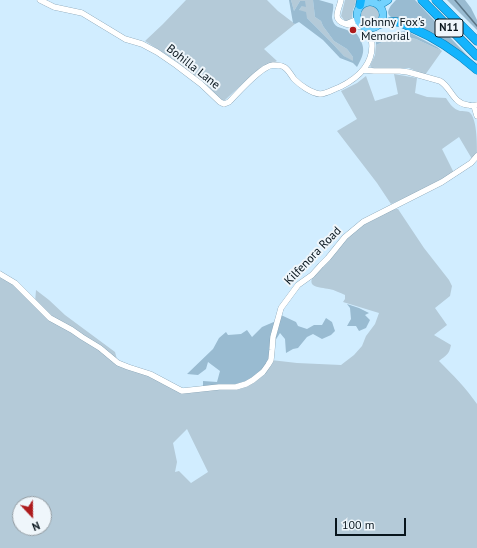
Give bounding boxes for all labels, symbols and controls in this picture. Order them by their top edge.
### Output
place label: Johnny Fox's Memorial [361,16,425,44]
road number: N11 [435,19,463,37]
marker: Johnny Fox's Memorial [348,25,358,35]
street label: Bohilla Lane [163,42,223,92]
street label: Kilfenora Road [282,224,344,288]
north arrow [12,496,52,536]
scale bar [337,510,408,536]
text: 100 m [342,517,375,532]
text: N [30,518,42,534]

